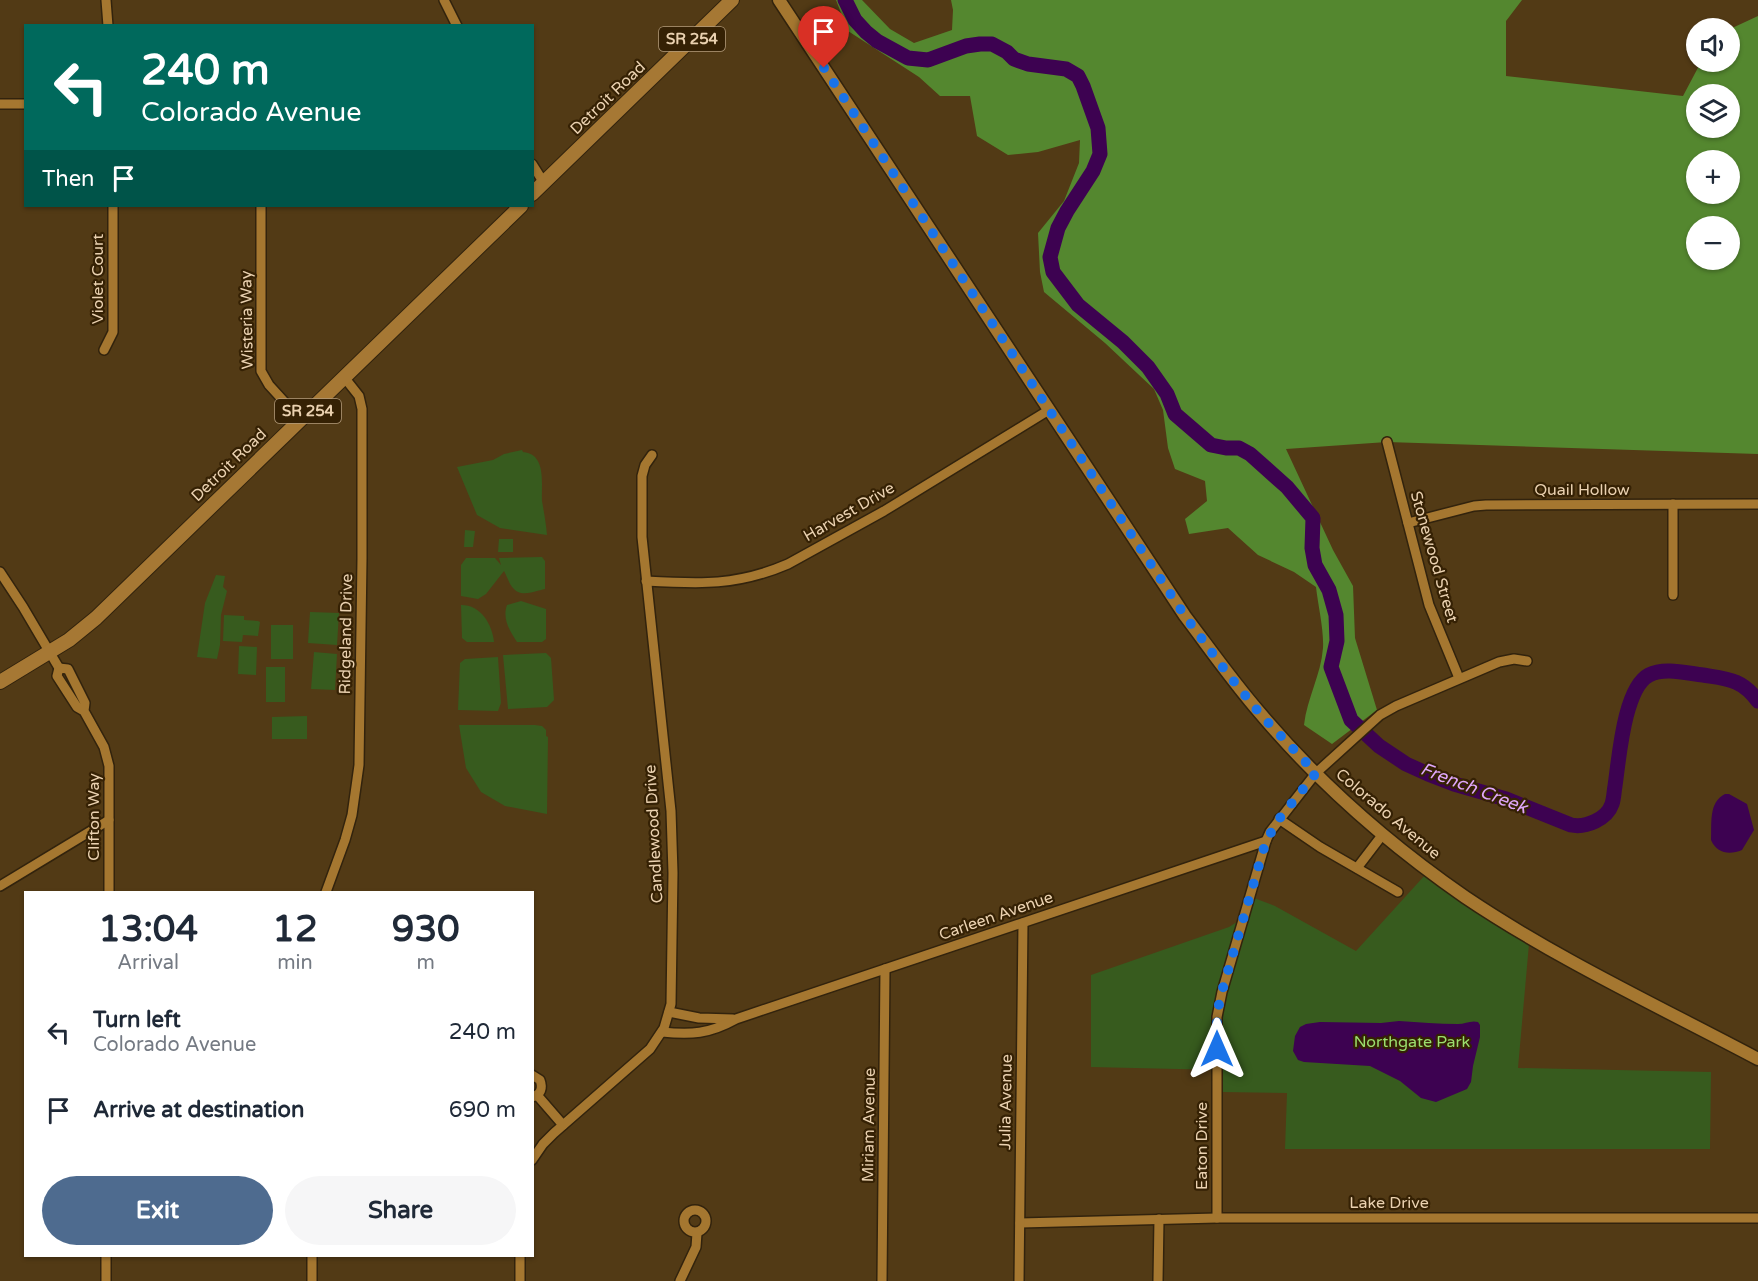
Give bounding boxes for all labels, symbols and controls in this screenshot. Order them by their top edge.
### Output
pin [798,6,849,68]
icon: arrive [807,15,840,48]
map controls [1686,18,1740,270]
button: sound [1686,18,1740,72]
road number: SR 254 [659,27,725,51]
text: 240 m [141,45,270,96]
icon: left [42,48,120,126]
street label: Detroit Road [566,57,650,139]
button: layers [1686,84,1740,138]
text: Colorado Avenue [141,96,362,129]
button: + [1686,150,1740,204]
icon: arrive [107,162,140,195]
text: Then [42,166,95,192]
button: − [1686,216,1740,270]
street label: Violet Court [88,234,108,324]
street label: Wisteria Way [236,270,258,370]
road number: SR 254 [275,399,341,423]
street label: Detroit Road [187,424,271,506]
street label: Harvest Drive [800,478,898,546]
street label: Quail Hollow [1534,480,1630,500]
street label: Stonewood Street [1406,489,1462,625]
street label: Ridgeland Drive [335,573,357,695]
water label: French Creek [1417,758,1532,819]
street label: Candlewood Drive [640,764,668,904]
street label: Colorado Avenue [1332,764,1444,864]
street label: Clifton Way [84,773,104,861]
street label: Carleen Avenue [936,887,1056,945]
text: 13:04 [98,908,198,951]
text: 12 [272,908,318,951]
text: 930 [392,908,460,951]
text: Arrival [117,951,179,975]
text: min [277,951,313,975]
text: m [417,951,435,975]
text: Turn left [93,1007,181,1033]
icon: left [42,1016,75,1049]
position arrow [1185,1017,1249,1081]
text: 240 m [449,1019,516,1045]
park label: Northgate Park [1354,1032,1471,1052]
text: Colorado Avenue [93,1033,256,1057]
street label: Julia Avenue [995,1054,1017,1150]
street label: Miriam Avenue [858,1068,880,1182]
icon: arrive [42,1094,75,1127]
text: Arrive at destination [93,1097,304,1123]
text: 690 m [449,1097,516,1123]
street label: Eaton Drive [1192,1102,1212,1190]
button: Exit [42,1176,273,1245]
button: Share [285,1176,516,1245]
street label: Lake Drive [1349,1193,1429,1213]

